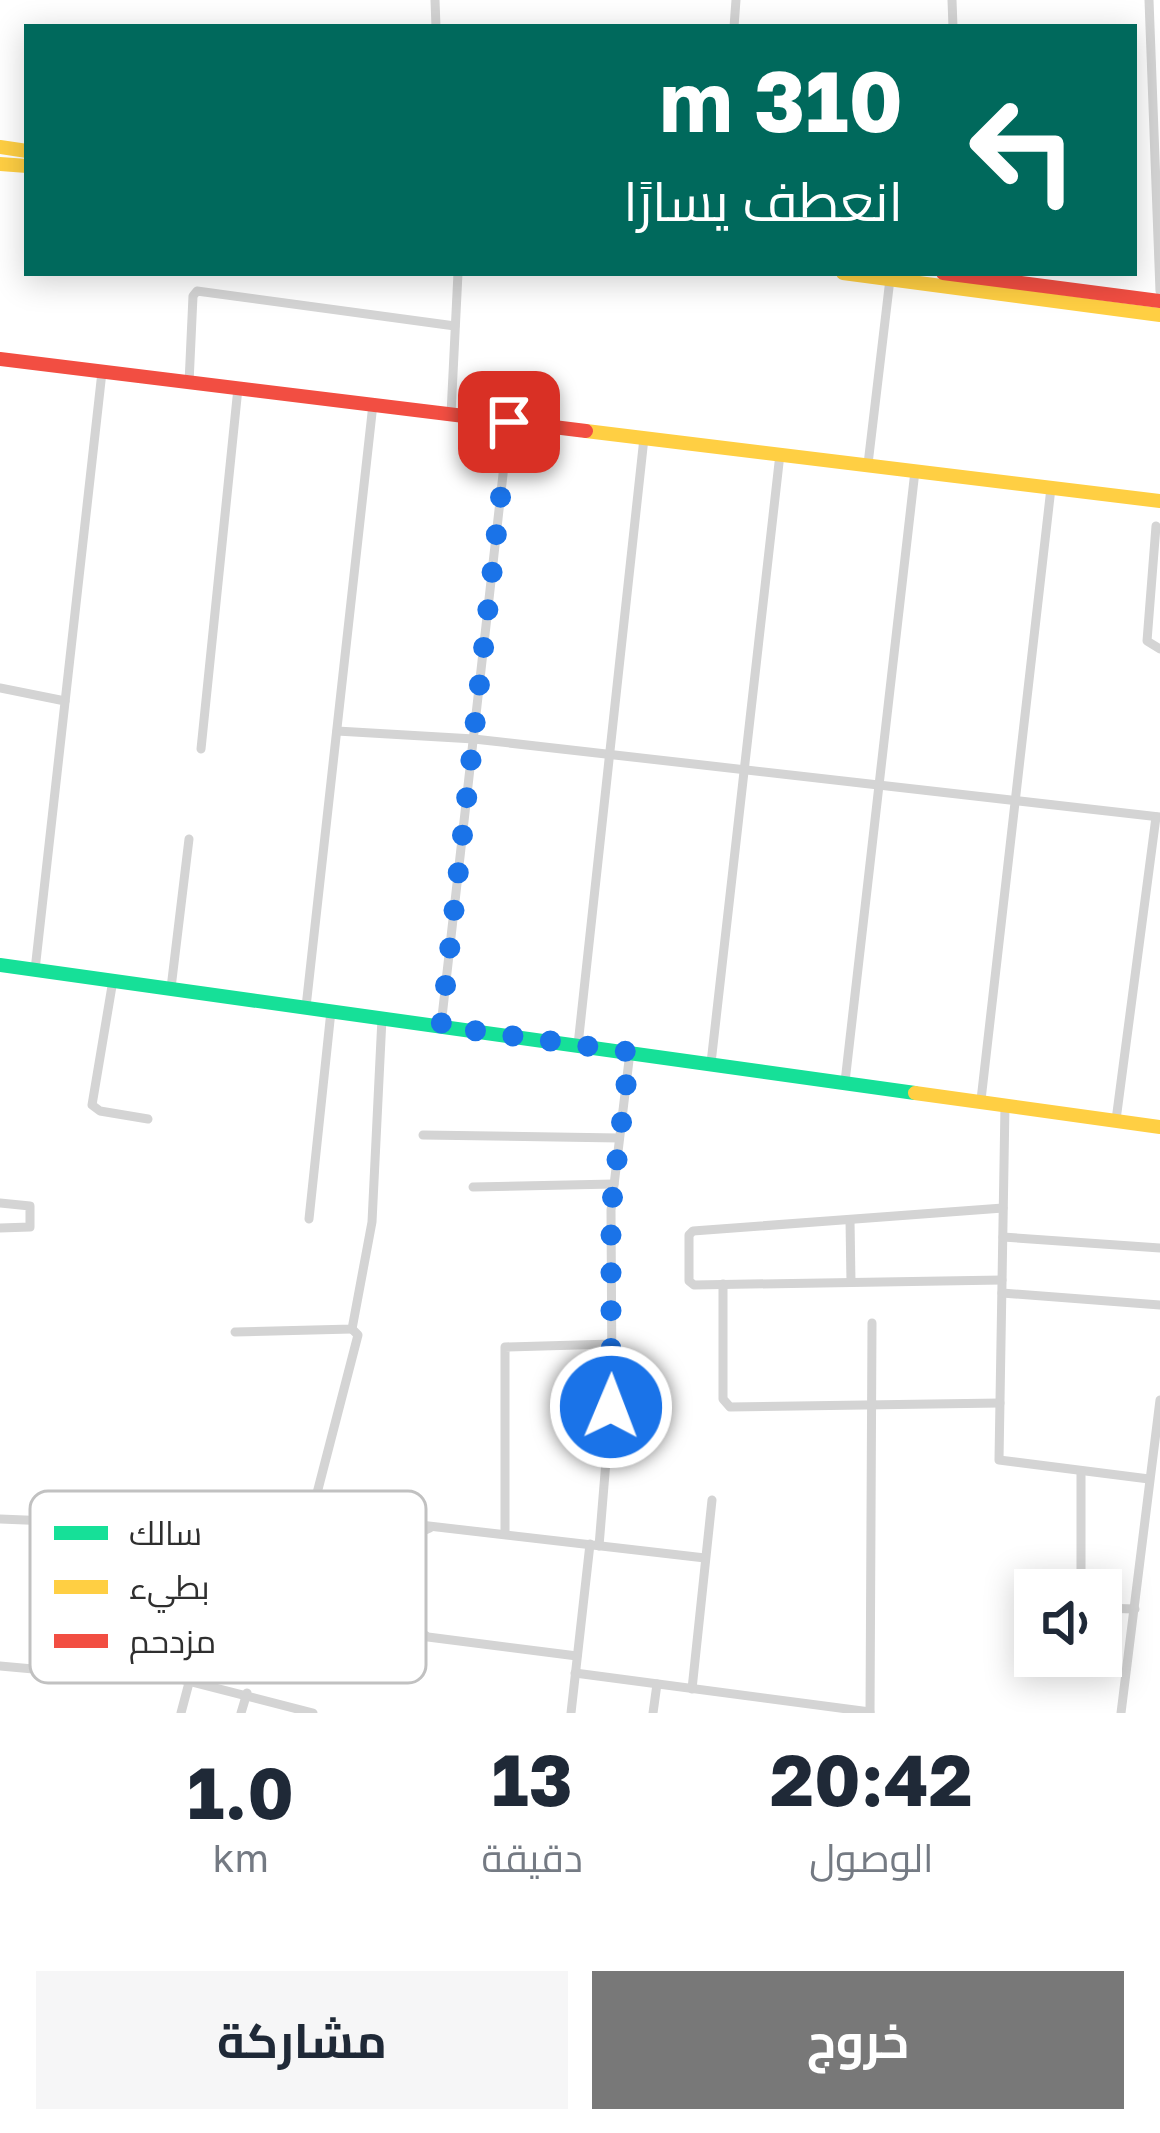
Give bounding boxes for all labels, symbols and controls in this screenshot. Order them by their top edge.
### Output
text: 310 m [659,50,903,150]
icon: left [945,72,1101,228]
text: انعطف يسارًا [623,168,903,233]
pin [458,371,560,473]
icon: arrive [476,389,542,455]
position arrow [548,1344,674,1470]
legend [30,1491,426,1683]
text: سالك [129,1513,202,1552]
text: بطيء [129,1567,210,1613]
map controls [1014,1569,1122,1677]
button: sound [1014,1569,1122,1677]
text: مزدحم [129,1621,216,1664]
text: 13 [492,1735,573,1822]
text: 20:42 [770,1735,973,1822]
text: 1.0 [187,1748,294,1835]
text: km [212,1834,269,1881]
text: دقيقة [481,1834,583,1881]
text: الوصول [809,1834,934,1881]
button: مشاركة [36,1971,568,2109]
button: خروج [592,1971,1124,2109]

